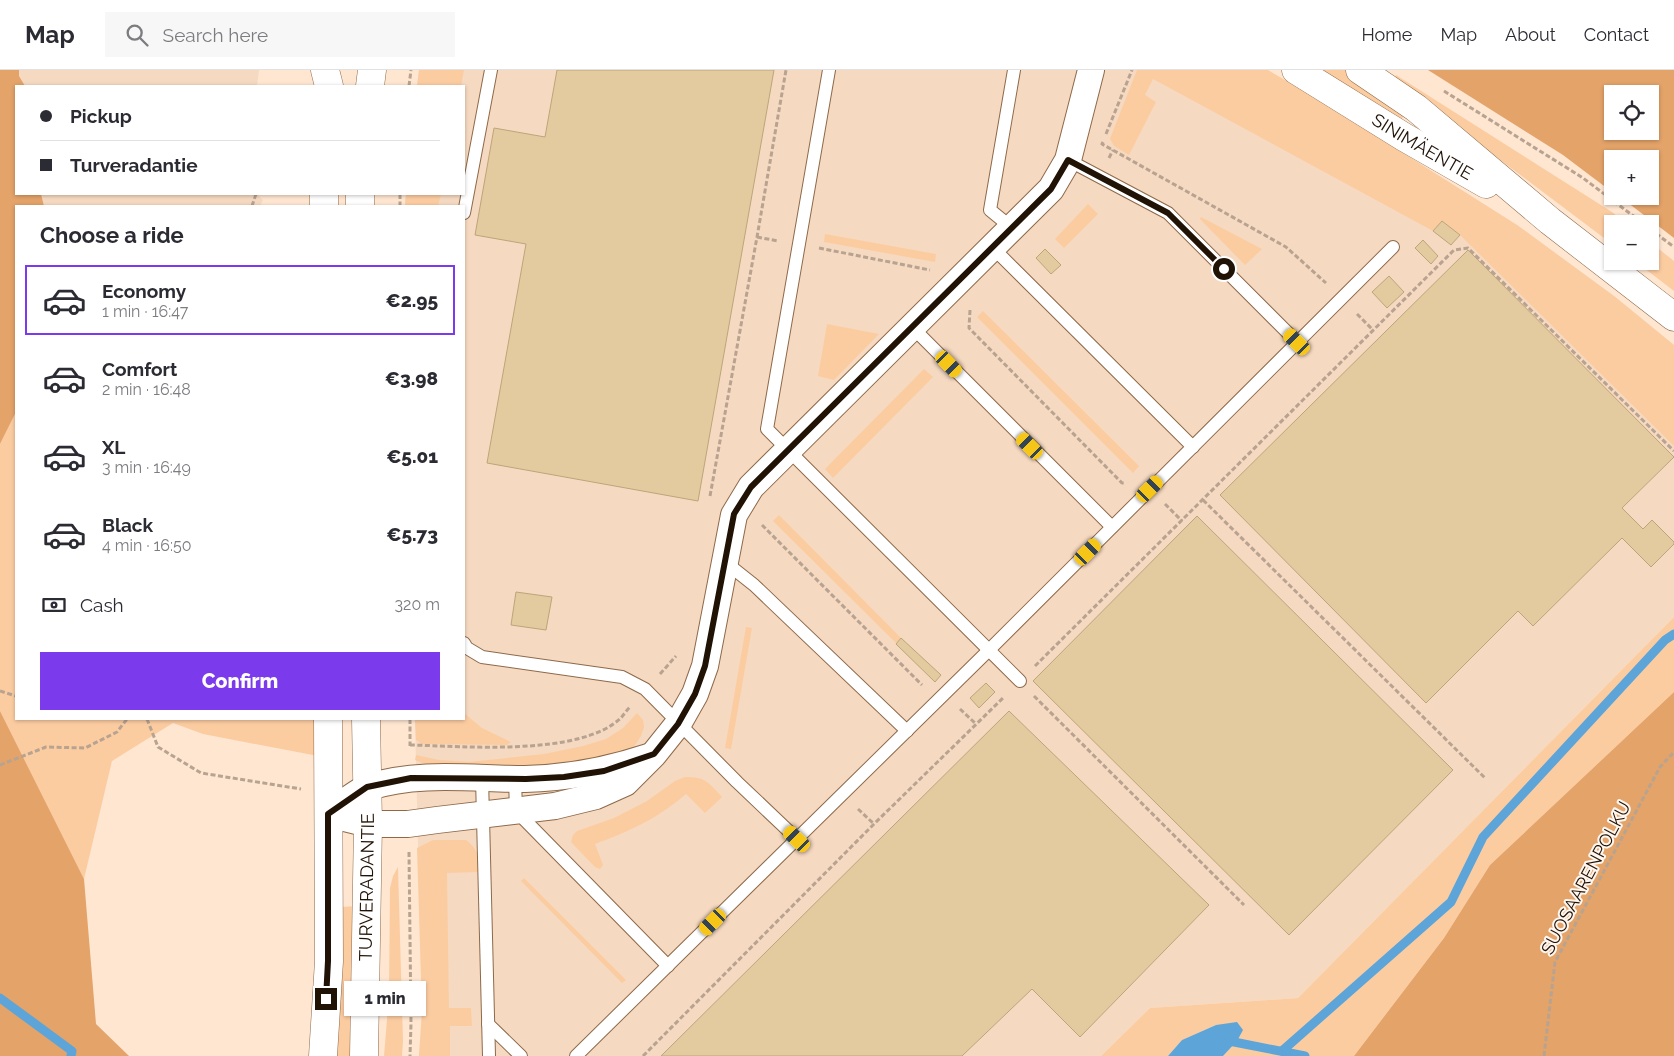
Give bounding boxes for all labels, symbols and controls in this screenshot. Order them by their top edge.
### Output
search box [105,12,455,57]
text: Map [25,20,75,49]
icon: search [123,21,151,49]
text: Search here [163,24,268,46]
text: Home [1361,24,1412,45]
text: Map [1440,24,1477,45]
text: About [1505,24,1556,45]
text: Contact [1584,24,1649,45]
map controls [1604,85,1659,270]
button: locate [1604,85,1659,140]
text: Pickup [70,105,132,127]
street label: SINIMÄENTIE [1368,109,1477,184]
button: + [1604,150,1659,205]
text: Turveradantie [70,154,198,176]
button: − [1604,215,1659,270]
text: Choose a ride [40,222,184,248]
route start [1213,258,1235,280]
icon: car [42,278,87,323]
text: Economy [102,280,186,302]
text: €2.95 [385,289,438,311]
text: 1 min · 16:47 [102,302,188,321]
car [1281,326,1312,358]
car [933,348,964,380]
icon: car [42,356,87,401]
text: Comfort [102,358,177,380]
text: €3.98 [385,367,438,389]
text: 2 min · 16:48 [102,380,191,399]
car [1014,430,1045,462]
icon: car [42,434,87,479]
text: XL [102,436,125,458]
text: €5.01 [386,445,438,467]
text: 3 min · 16:49 [102,458,191,477]
car [1134,473,1165,505]
icon: car [42,512,87,557]
text: Black [102,514,153,536]
text: €5.73 [386,523,438,545]
text: 4 min · 16:50 [102,536,192,555]
car [1072,536,1103,568]
icon: cash [40,591,68,619]
text: Cash [80,594,124,616]
text: 320 m [395,595,440,614]
button: Confirm [40,652,440,710]
street label: SUOSAARENPOLKU [1536,798,1635,958]
street label: TURVERADANTIE [355,813,378,961]
car [780,823,813,855]
car [697,906,728,938]
callout: 1 min [344,982,426,1016]
route end [315,988,337,1010]
text: 1 min [364,989,406,1008]

